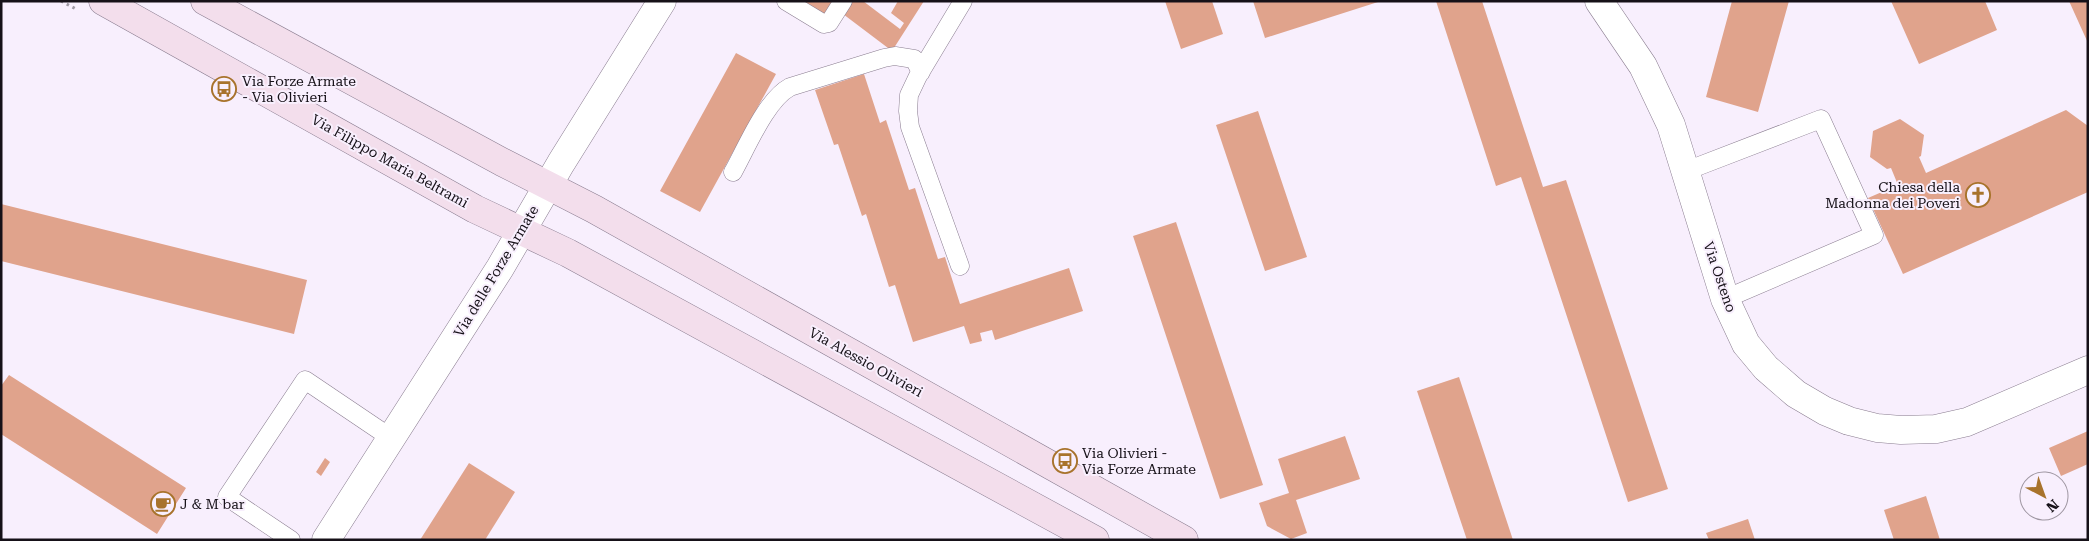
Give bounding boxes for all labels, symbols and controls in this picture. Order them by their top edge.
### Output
place label: Via Forze Armate - Via Olivieri [242,73,356,105]
bus stop icon: Via Forze Armate - Via Olivieri [211,76,237,102]
street label: Via Filippo Maria Beltrami [309,111,472,211]
place label: Chiesa della Madonna dei Poveri [1825,179,1961,211]
church icon: Chiesa della Madonna dei Poveri [1965,182,1991,208]
street label: Via delle Forze Armate [450,202,542,340]
street label: Via Osteno [1700,240,1740,314]
street label: Via Alessio Olivieri [806,324,926,400]
place label: Via Olivieri - Via Forze Armate [1082,445,1196,477]
bus stop icon: Via Olivieri - Via Forze Armate [1052,448,1078,474]
north arrow [2019,471,2069,521]
cafe icon: J & M bar [150,491,176,517]
place label: J & M bar [180,496,245,512]
text: N [2043,496,2062,516]

